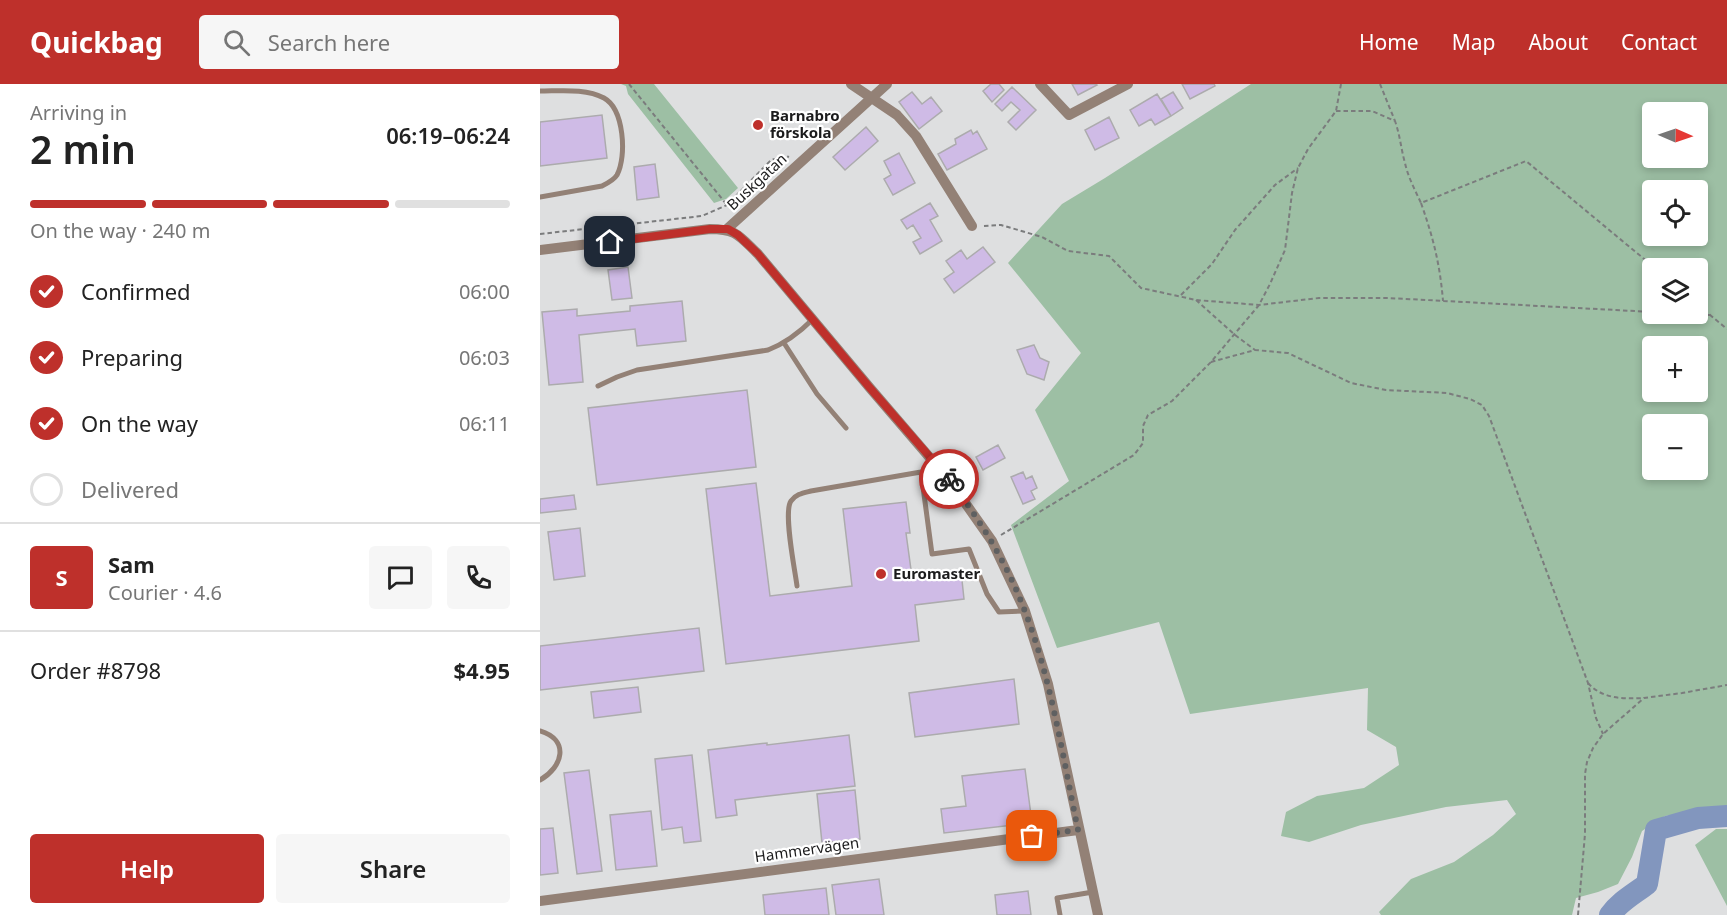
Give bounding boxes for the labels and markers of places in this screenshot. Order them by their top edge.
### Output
place label: Barnabro förskola [770,105,840,142]
marker: Barnabro förskola [751,118,765,132]
pin [584,216,635,267]
place label: Euromaster [893,563,981,583]
marker: Euromaster [874,567,888,581]
pin [1006,810,1057,861]

